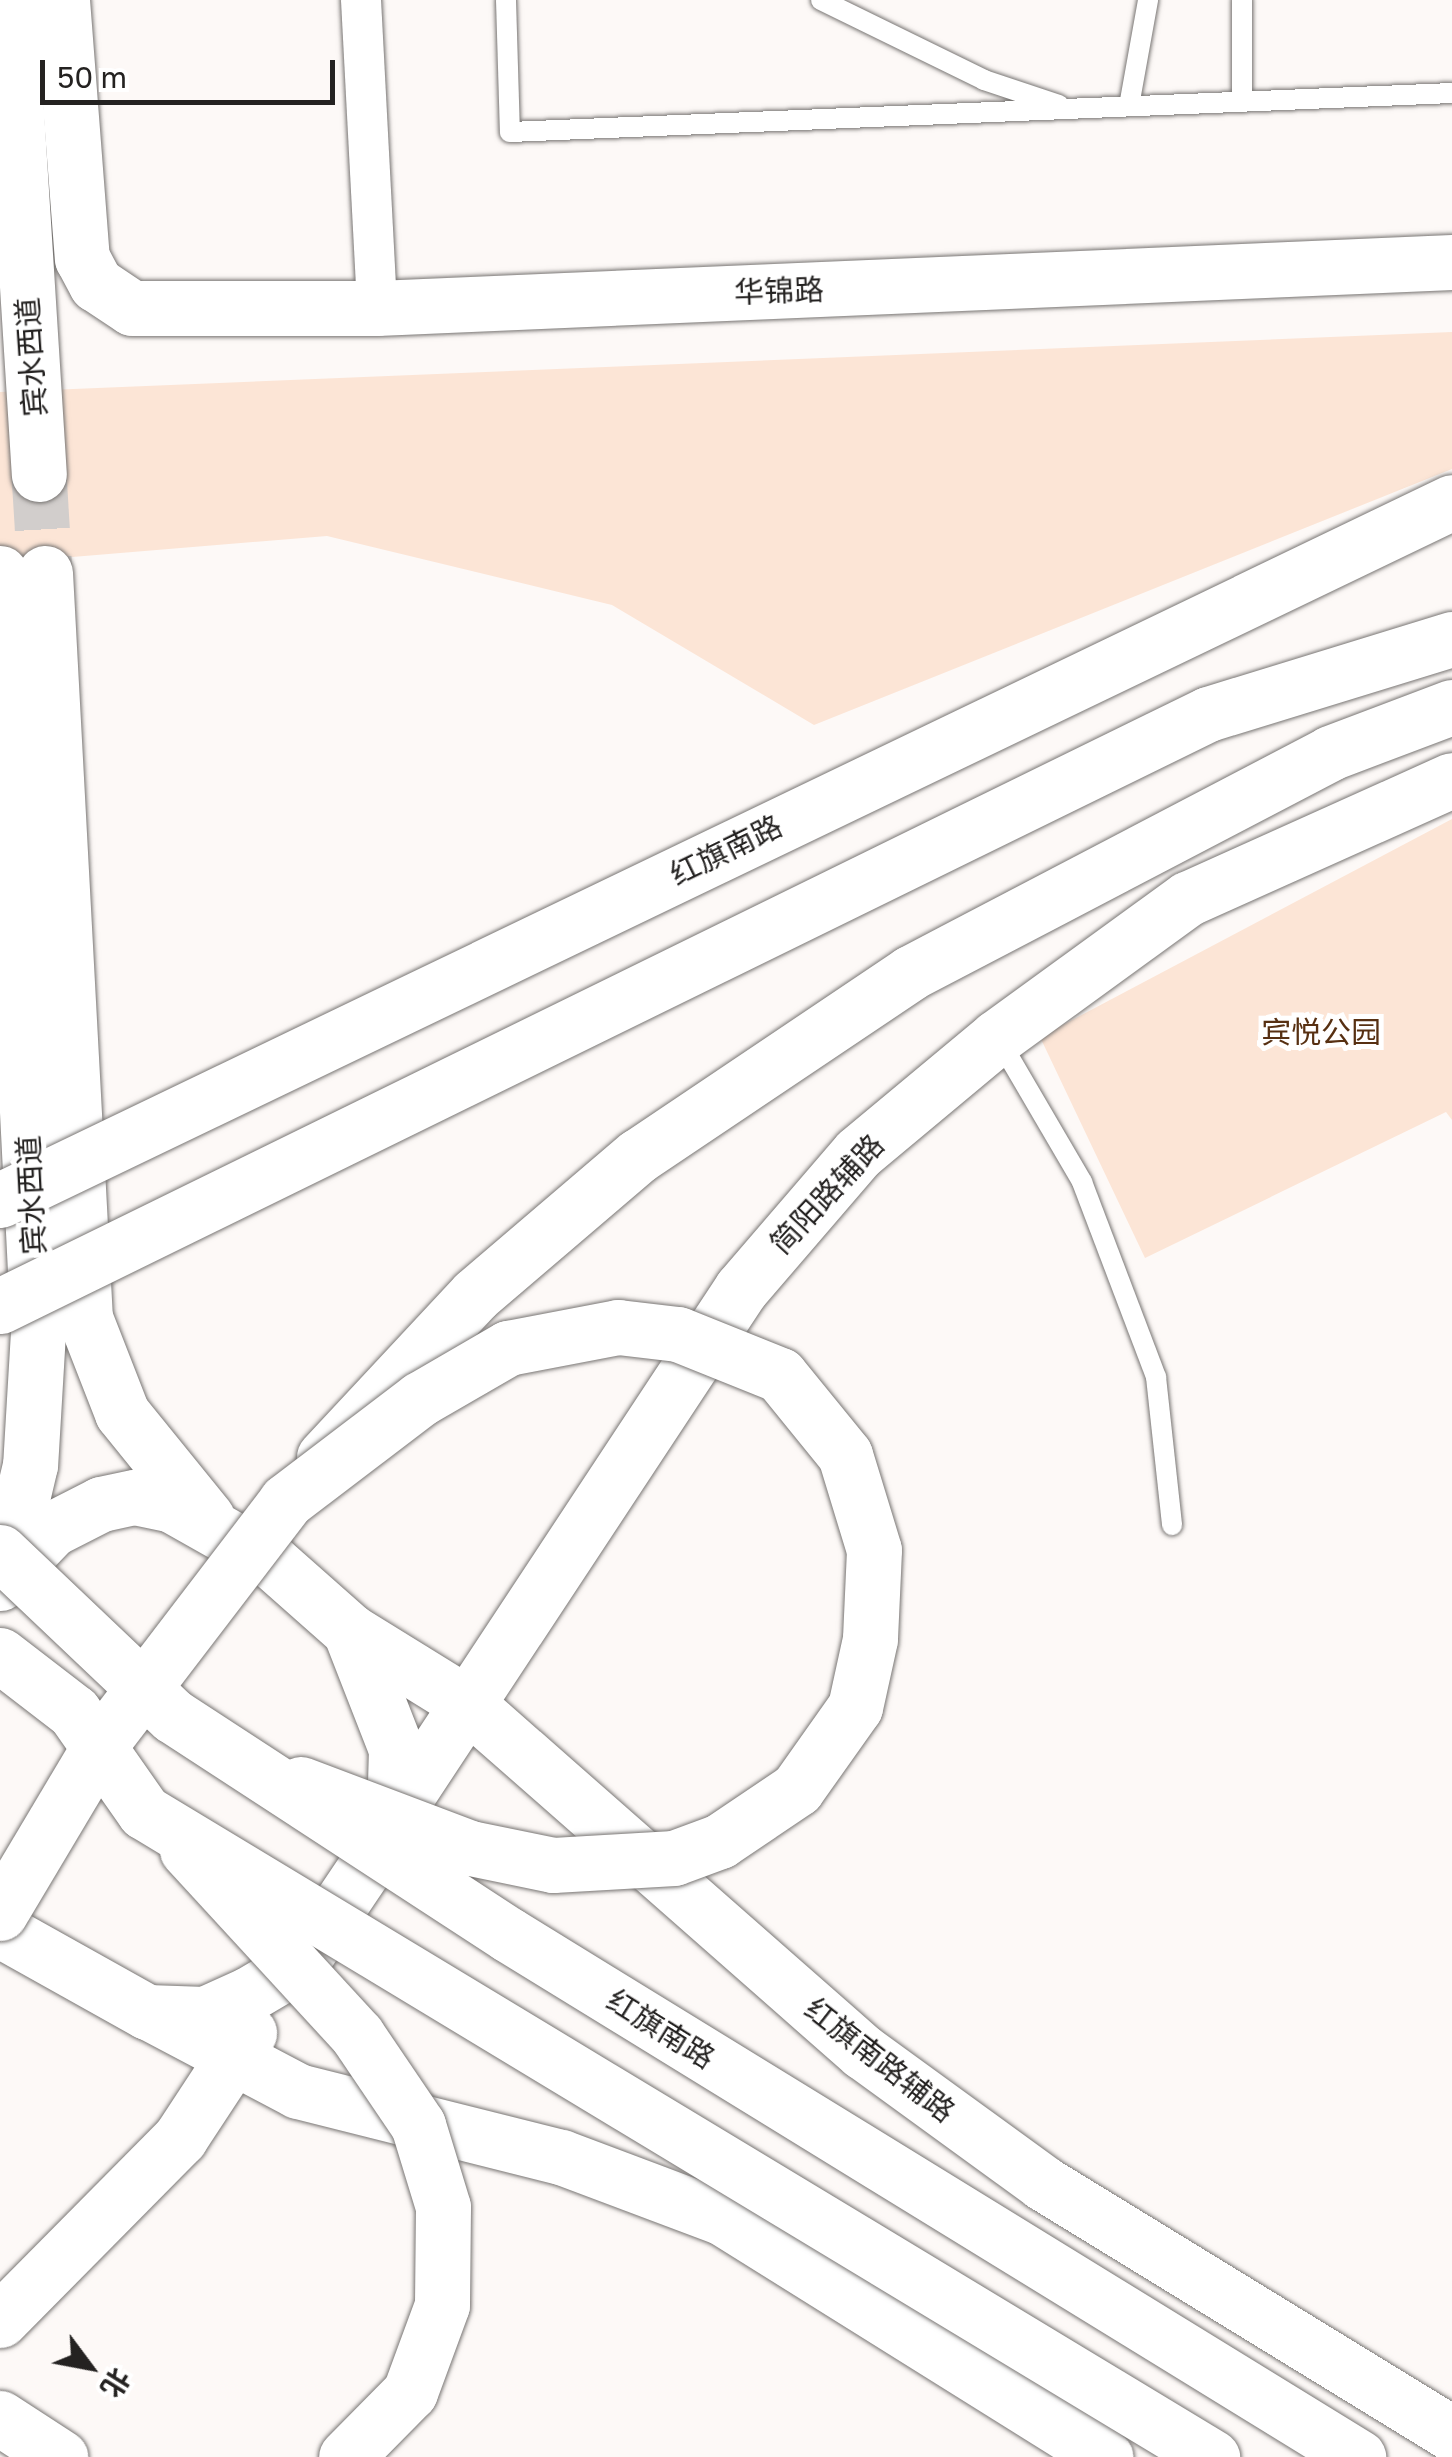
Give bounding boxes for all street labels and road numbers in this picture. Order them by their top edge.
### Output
street label: 华锦路 [733,271,825,311]
street label: 宾水西道 [9,296,53,418]
street label: 红旗南路 [664,808,788,892]
street label: 简阳路辅路 [763,1127,891,1261]
street label: 宾水西道 [10,1134,52,1256]
street label: 红旗南路 [601,1982,721,2076]
street label: 红旗南路辅路 [798,1990,962,2130]

